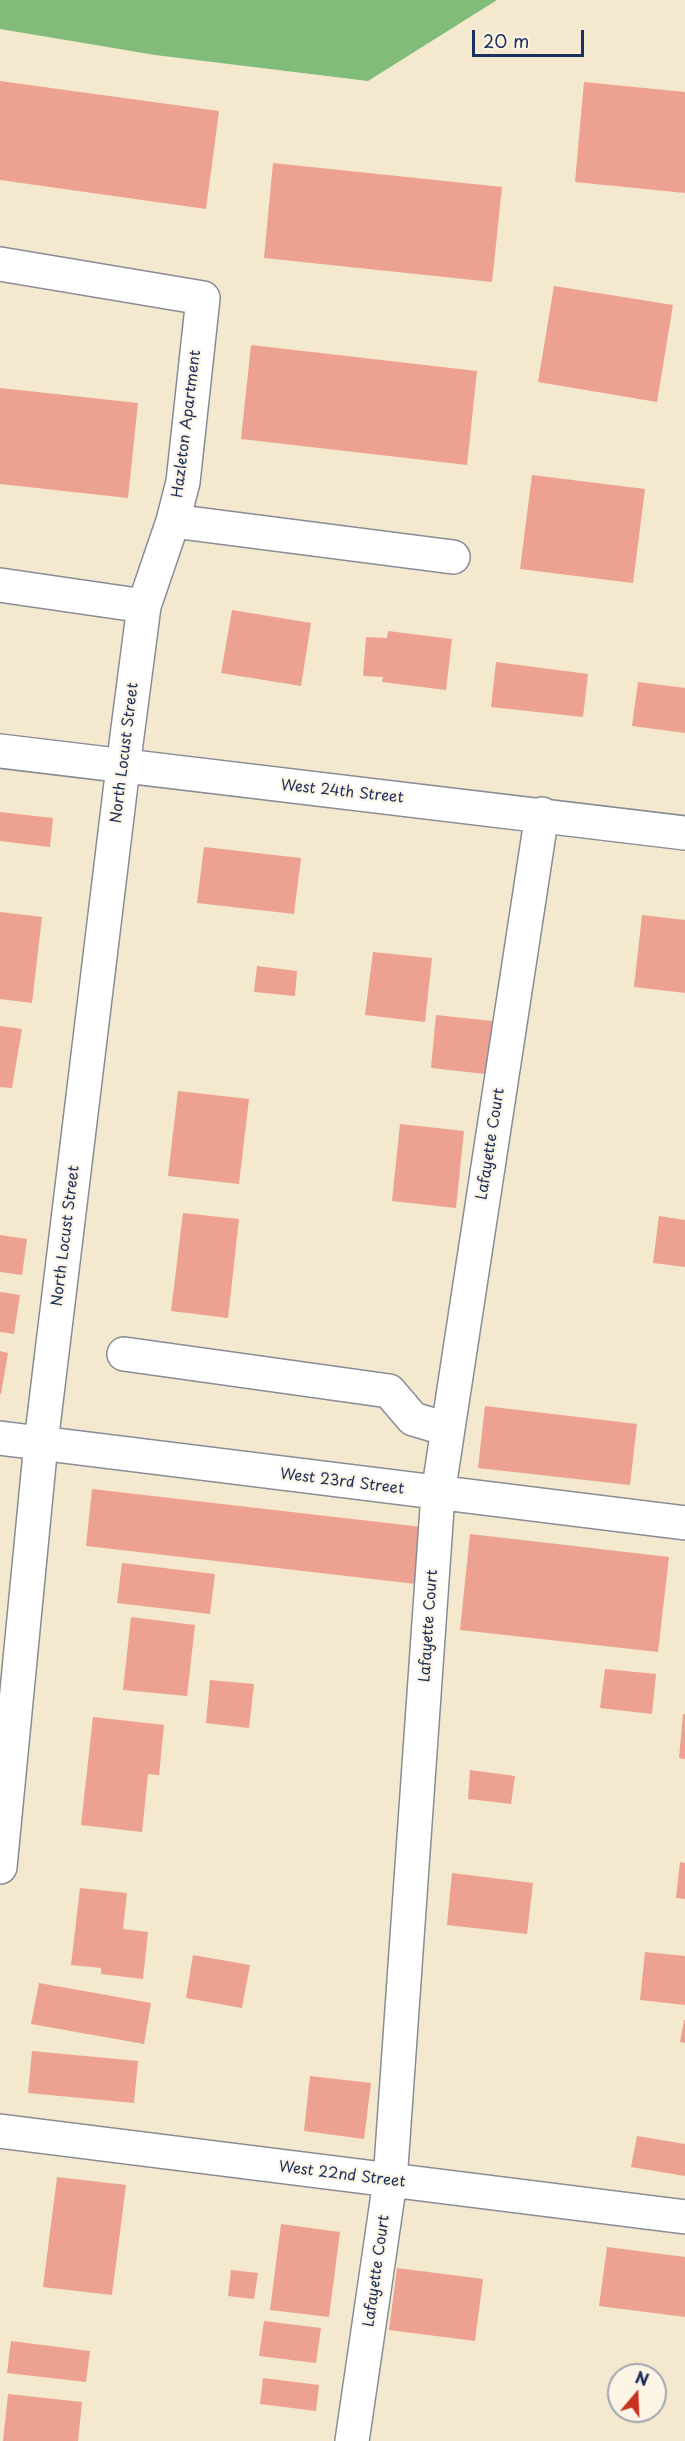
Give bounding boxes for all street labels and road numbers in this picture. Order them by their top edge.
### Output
street label: Hazleton Apartment [169,349,205,499]
street label: North Locust Street [107,682,143,824]
street label: West 24th Street [280,777,404,807]
street label: Lafayette Court [473,1087,509,1201]
street label: North Locust Street [48,1165,84,1307]
street label: West 23rd Street [279,1465,405,1499]
street label: Lafayette Court [416,1569,442,1683]
street label: West 22nd Street [278,2158,406,2192]
street label: Lafayette Court [360,2214,394,2328]

